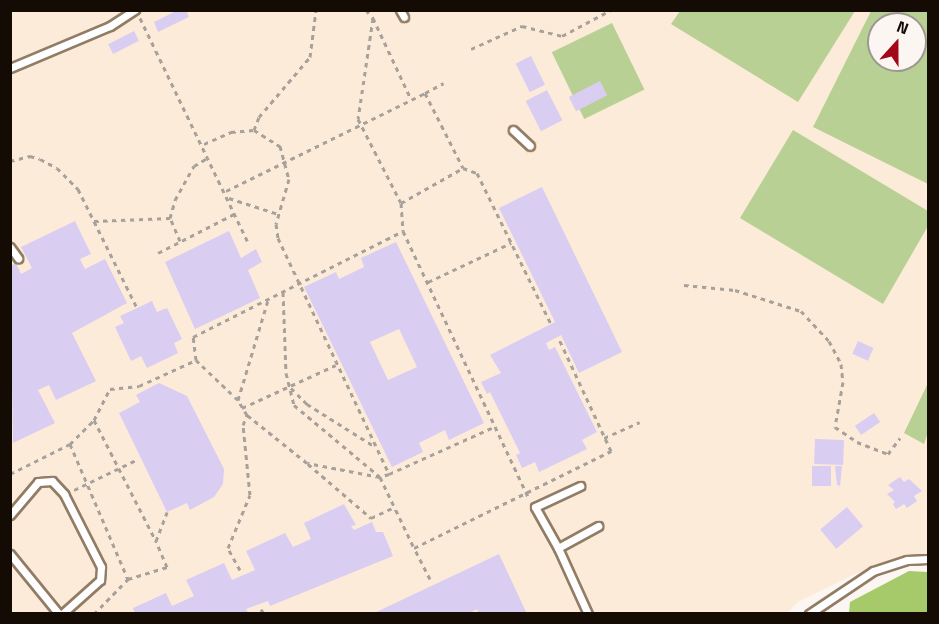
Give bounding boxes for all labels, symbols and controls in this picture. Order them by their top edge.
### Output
north arrow [867,12,927,72]
text: N [893,14,912,40]

